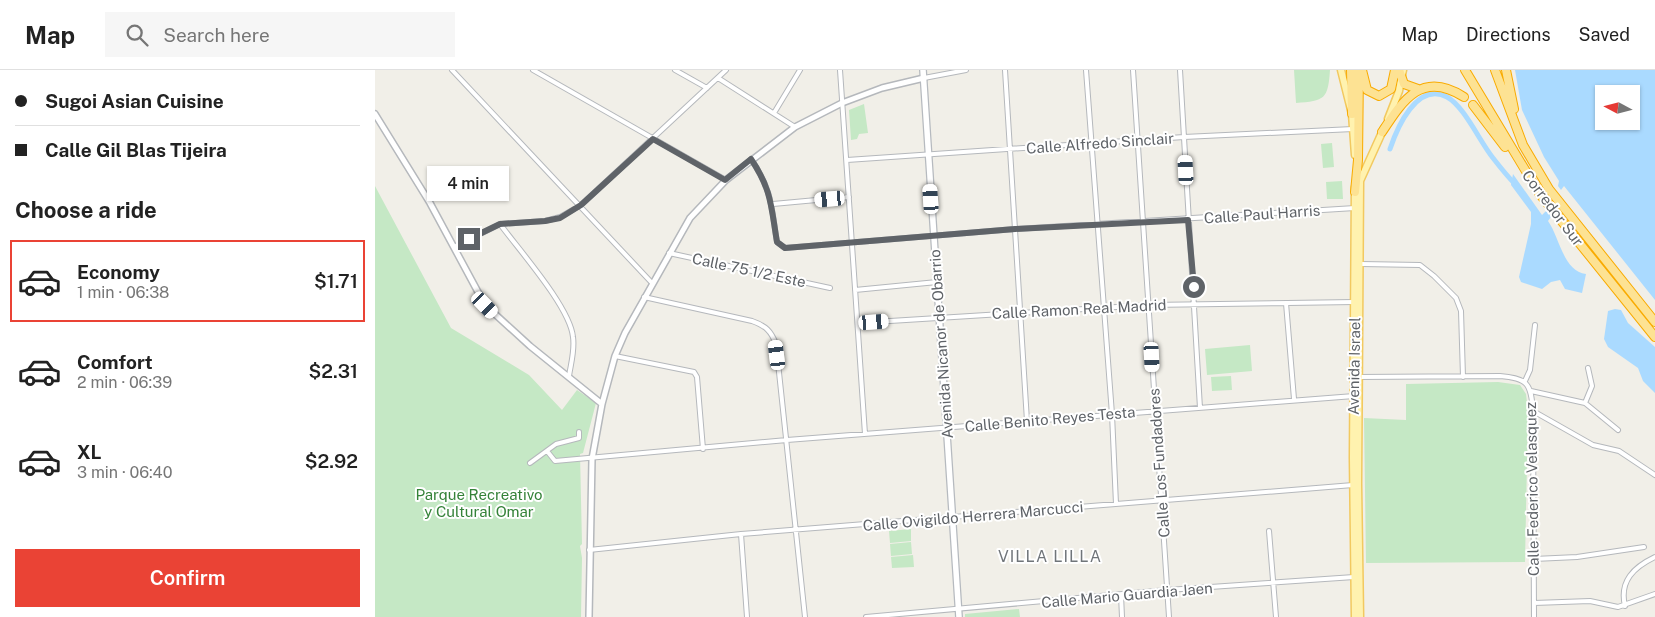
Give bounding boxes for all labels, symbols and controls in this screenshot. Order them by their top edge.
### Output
search box [105,12,455,57]
text: Map [25,21,75,49]
icon: search [123,21,151,49]
text: Search here [163,24,270,46]
text: Map [1401,24,1438,45]
text: Directions [1466,24,1551,45]
text: Saved [1579,24,1630,45]
north arrow [1595,85,1640,130]
map controls [1595,85,1640,130]
text: Sugoi Asian Cuisine [45,90,224,112]
street label: Calle Alfredo Sinclair [1026,129,1175,157]
text: Calle Gil Blas Tijeira [45,139,227,161]
car [1177,155,1194,185]
callout: 4 min [428,166,510,202]
street label: Corredor Sur [1519,167,1587,249]
text: 4 min [447,174,489,193]
car [922,184,939,214]
car [814,190,845,208]
text: Choose a ride [15,197,157,223]
street label: Calle Paul Harris [1203,201,1321,227]
route end [458,228,480,250]
street label: Avenida Nicanor de Obarrio [926,249,956,439]
street label: Calle 75 1/2 Este [691,250,807,290]
icon: car [17,259,62,304]
text: Economy [77,261,160,283]
text: $1.71 [314,270,358,292]
route start [1183,276,1205,298]
text: 1 min · 06:38 [77,283,169,302]
car [469,289,500,321]
street label: Calle Ramon Real Madrid [991,296,1167,322]
car [858,313,889,331]
street label: Avenida Israel [1345,317,1363,415]
car [767,339,786,371]
car [1143,342,1160,372]
icon: car [17,349,62,394]
text: Comfort [77,351,153,373]
text: $2.31 [309,360,358,382]
text: 2 min · 06:39 [77,373,172,392]
street label: Calle Los Fundadores [1145,388,1173,538]
street label: Calle Federico Velasquez [1522,402,1542,576]
street label: Calle Benito Reyes Testa [964,403,1136,435]
icon: car [17,439,62,484]
text: XL [77,441,102,463]
text: $2.92 [305,450,358,472]
text: 3 min · 06:40 [77,463,172,482]
park label: Parque Recreativo y Cultural Omar [415,486,543,520]
street label: Calle Ovigildo Herrera Marcucci [862,498,1084,534]
district label: VILLA LILLA [998,547,1102,566]
button: Confirm [15,549,360,607]
street label: Calle Mario Guardia Jaen [1041,579,1213,611]

